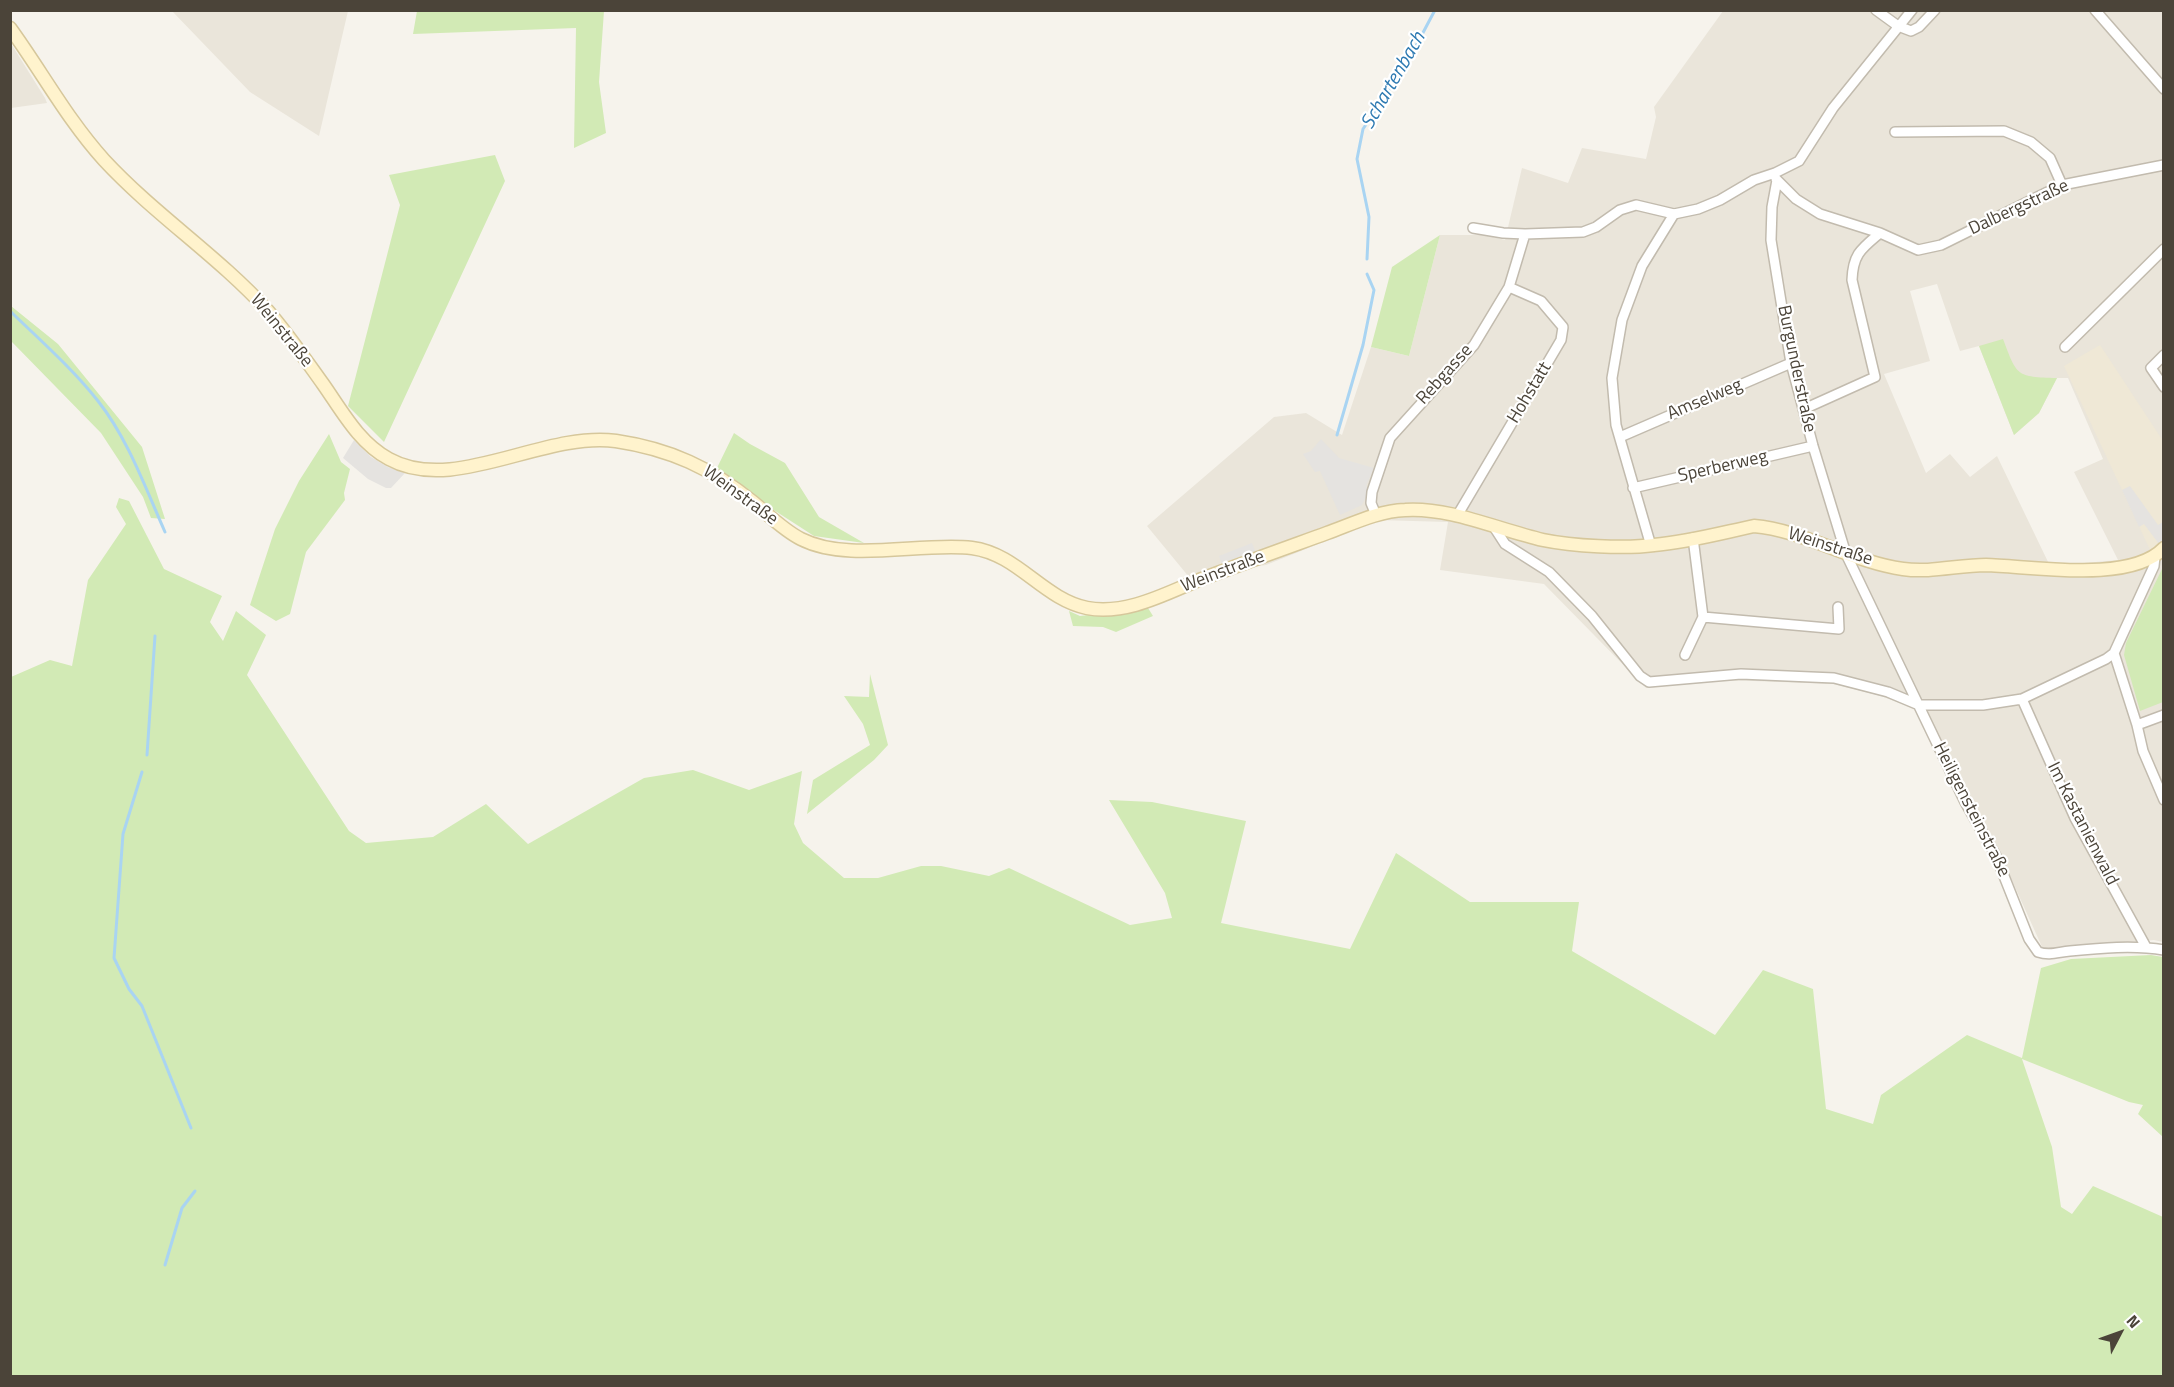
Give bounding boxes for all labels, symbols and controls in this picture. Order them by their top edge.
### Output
water label: Schartenbach [1357,28,1431,134]
street label: Dalbergstraße [1965,175,2073,241]
street label: Weinstraße [245,290,317,372]
street label: Burgunderstraße [1772,303,1820,435]
street label: Rebgasse [1412,340,1478,410]
street label: Hohstatt [1503,358,1557,428]
street label: Amselweg [1664,375,1746,425]
street label: Sperberweg [1676,446,1770,488]
street label: Weinstraße [698,462,782,530]
street label: Weinstraße [1785,523,1875,571]
street label: Weinstraße [1178,546,1268,598]
street label: Heiligensteinstraße [1928,739,2014,881]
street label: Im Kastanienwald [2042,759,2122,889]
north arrow [2090,1303,2150,1363]
text: N [2121,1309,2146,1333]

